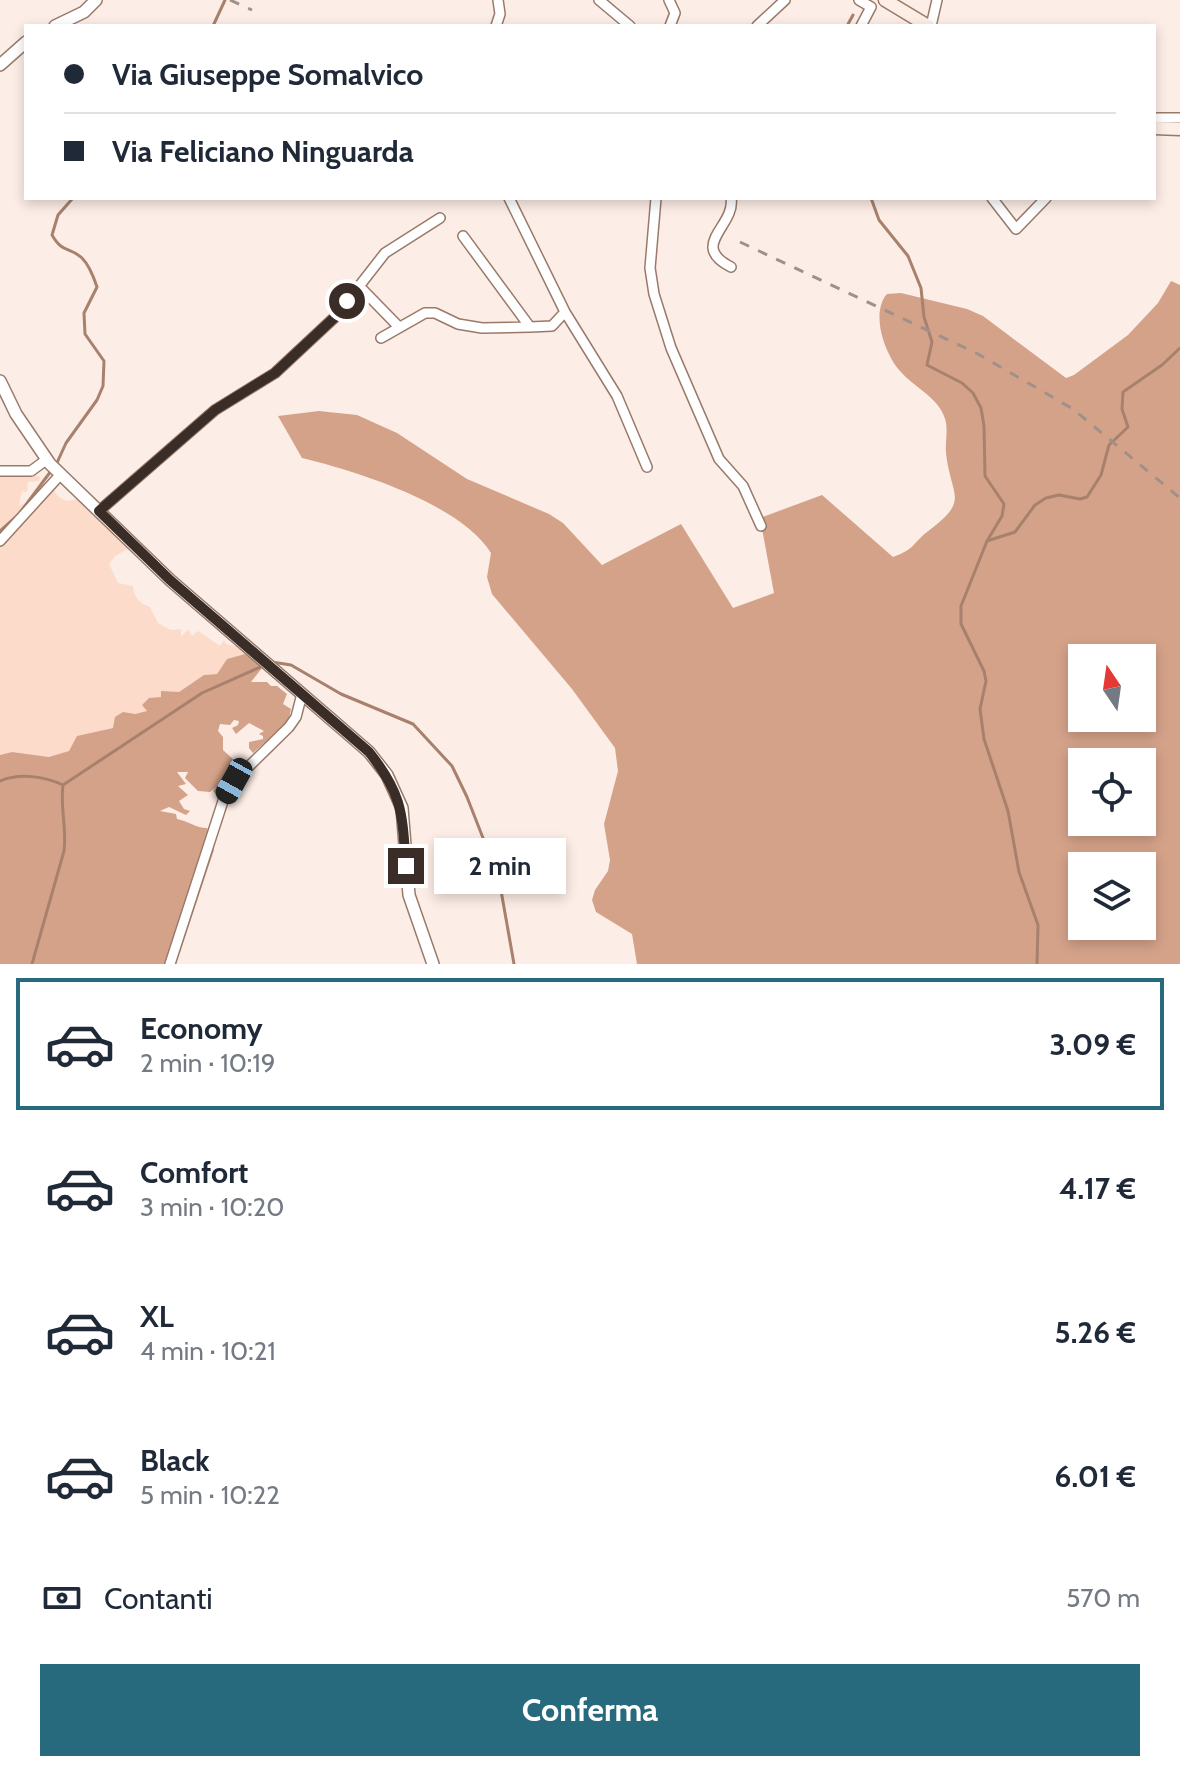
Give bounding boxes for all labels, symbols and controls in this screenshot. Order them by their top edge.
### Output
text: Via Giuseppe Somalvico [112,56,423,93]
text: Via Feliciano Ninguarda [112,133,414,170]
route start [329,283,365,319]
north arrow [1068,644,1156,732]
map controls [1068,644,1156,940]
button: locate [1068,748,1156,836]
car [212,754,256,808]
callout: 2 min [434,838,566,894]
route end [388,848,424,884]
text: 2 min [469,850,531,882]
button: layers [1068,852,1156,940]
icon: car [44,1008,116,1080]
text: Economy [140,1010,263,1047]
text: 3.09 € [1049,1026,1136,1063]
text: 2 min · 10:19 [140,1047,276,1079]
icon: car [44,1152,116,1224]
text: Comfort [140,1154,248,1191]
text: 4.17 € [1059,1170,1136,1207]
text: 3 min · 10:20 [140,1191,284,1223]
icon: car [44,1296,116,1368]
text: XL [140,1298,174,1335]
text: 5.26 € [1055,1314,1136,1351]
text: 4 min · 10:21 [140,1335,276,1367]
icon: car [44,1440,116,1512]
text: Black [140,1442,210,1479]
text: 6.01 € [1055,1458,1136,1495]
text: 5 min · 10:22 [140,1479,280,1511]
icon: cash [40,1576,84,1620]
text: Contanti [104,1580,213,1617]
text: 570 m [1066,1582,1140,1614]
button: Conferma [40,1664,1140,1756]

